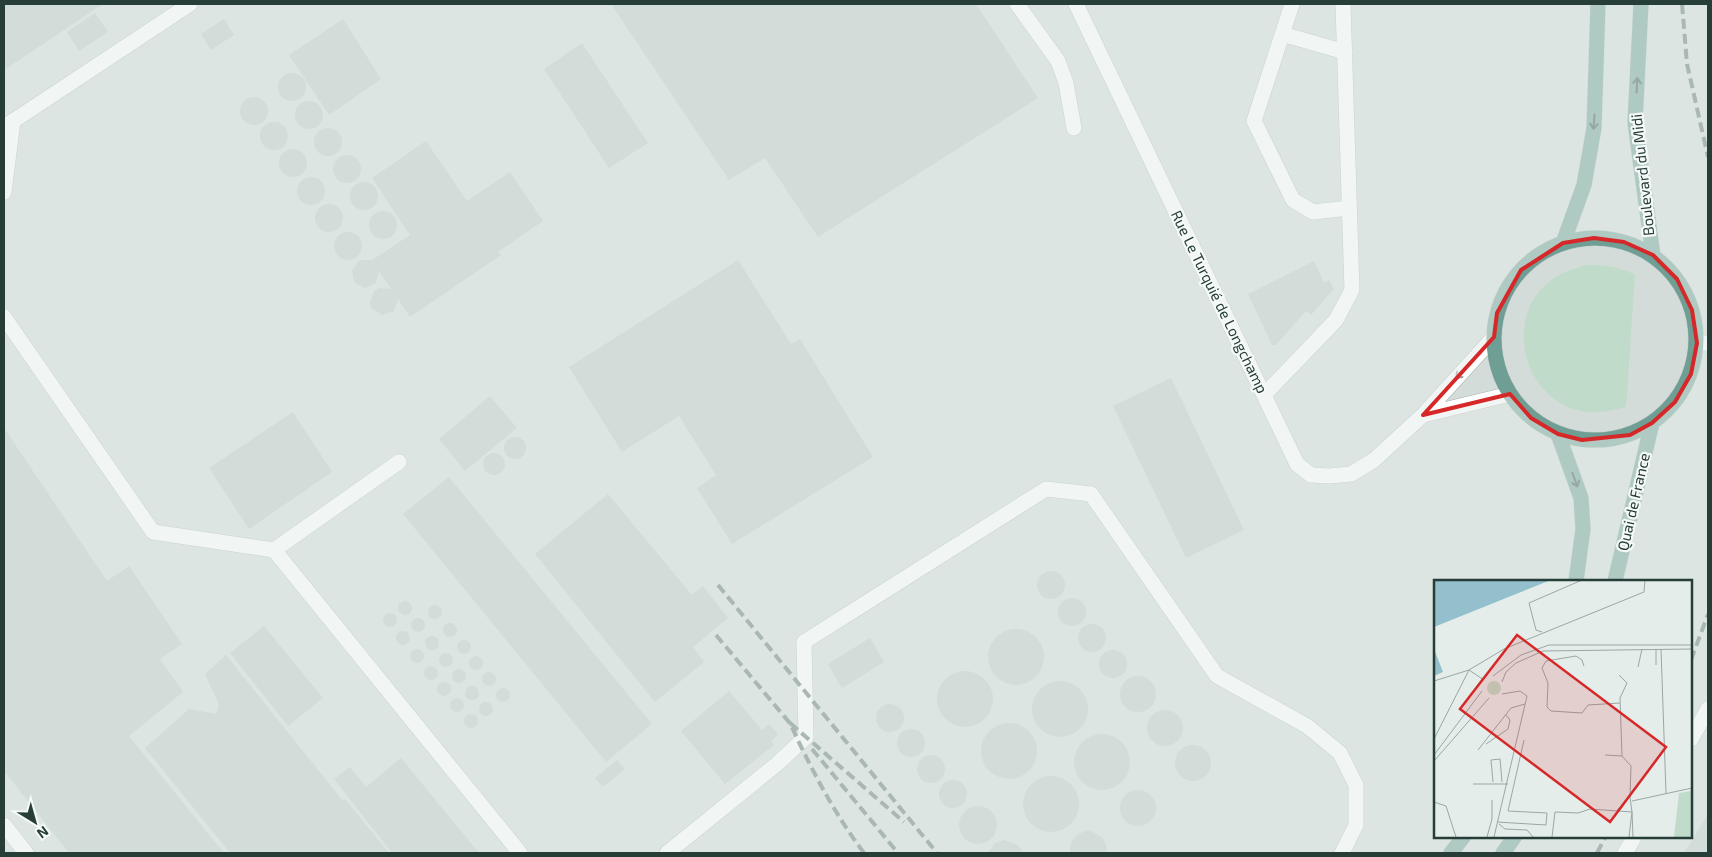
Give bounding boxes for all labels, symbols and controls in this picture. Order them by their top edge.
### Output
one-way arrow [1632,78,1641,94]
street label: Boulevard du Midi [1627,113,1657,237]
one-way arrow [1589,114,1598,130]
street label: Rue Le Turquié de Longchamp [1168,207,1272,396]
one-way arrow [1455,367,1467,380]
street label: Quai de France [1613,451,1654,553]
one-way arrow [1571,472,1580,487]
inset map [1434,580,1692,837]
north arrow [10,797,60,847]
text: N [34,823,52,843]

